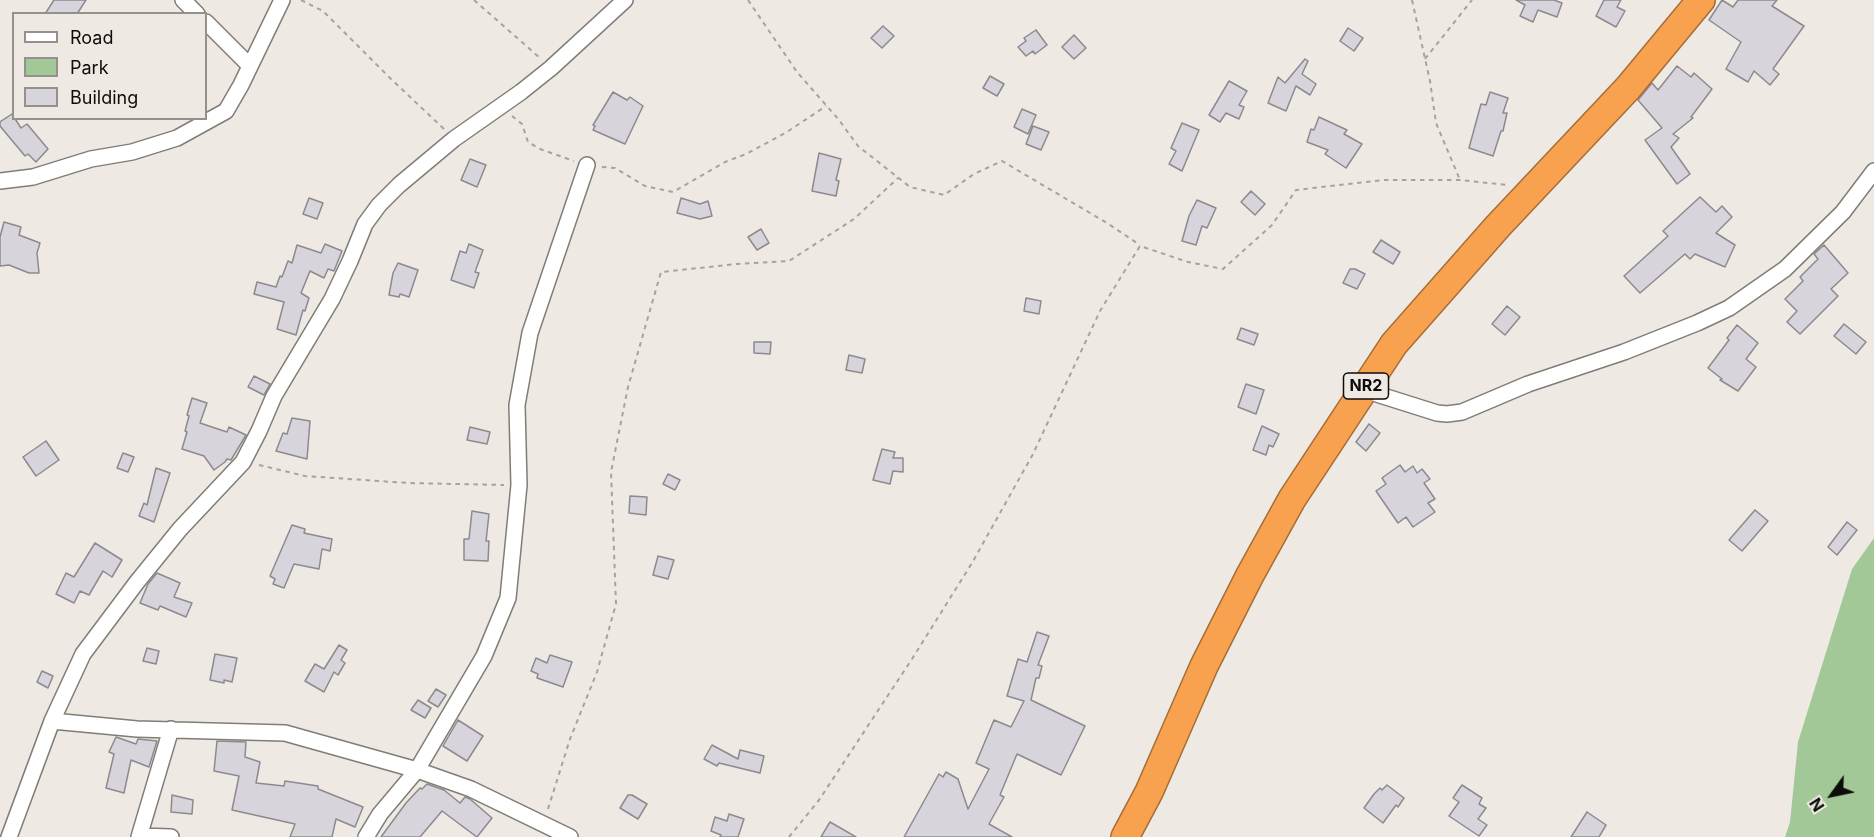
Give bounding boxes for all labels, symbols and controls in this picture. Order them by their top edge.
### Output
legend [12,12,207,120]
text: Road [70,27,113,48]
text: Park [70,57,109,78]
text: Building [70,87,138,108]
road number: NR2 [1344,373,1388,399]
north arrow [1802,765,1862,825]
text: N [1805,794,1829,815]

